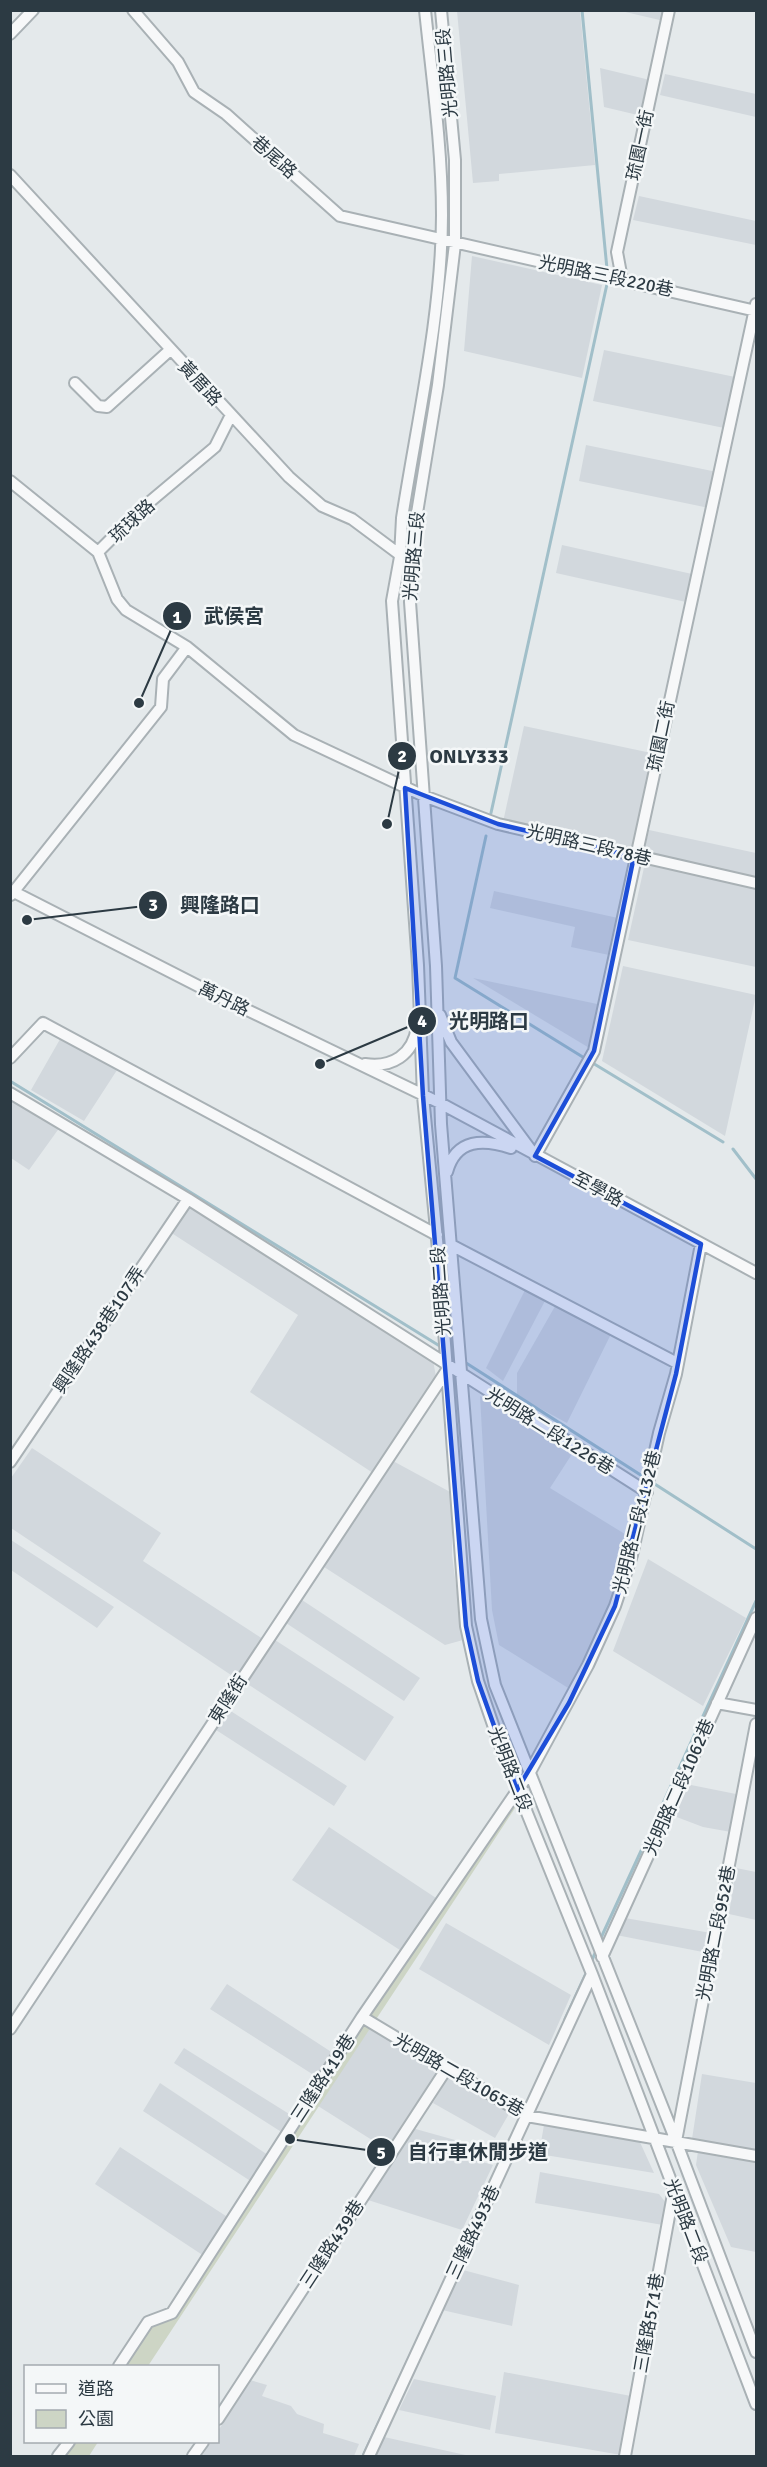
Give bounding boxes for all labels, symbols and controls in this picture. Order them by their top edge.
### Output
street label: 光明路三段 [432,27,462,119]
street label: 琉園一街 [622,107,658,183]
street label: 巷尾路 [247,131,301,183]
street label: 光明路三段220巷 [537,251,675,301]
street label: 黃厝路 [174,356,226,410]
street label: 琉球路 [105,495,159,547]
street label: 光明路三段 [399,510,429,602]
callout: 武侯宮 [162,597,276,635]
text: 武侯宮 [204,604,264,629]
text: 1 [172,606,182,628]
street label: 琉園二街 [643,698,679,774]
callout: ONLY333 [387,737,520,775]
text: ONLY333 [430,744,508,769]
text: 2 [397,745,407,767]
street label: 光明路三段78巷 [524,820,654,870]
callout: 興隆路口 [138,886,272,924]
text: 興隆路口 [180,893,260,918]
text: 3 [148,894,158,916]
street label: 萬丹路 [195,977,253,1021]
callout: 光明路口 [407,1002,541,1040]
text: 光明路口 [449,1009,529,1034]
text: 4 [417,1010,427,1032]
street label: 至學路 [569,1167,627,1211]
street label: 光明路二段 [427,1245,455,1337]
street label: 興隆路438巷107弄 [48,1262,150,1398]
street label: 光明路二段1226巷 [482,1383,618,1479]
street label: 光明路二段1132巷 [609,1448,665,1596]
street label: 東隆街 [204,1670,252,1728]
street label: 光明路二段1062巷 [639,1715,719,1859]
street label: 光明路二段 [484,1723,536,1815]
street label: 光明路二段952巷 [692,1864,740,2002]
street label: 光明路二段1065巷 [390,2029,528,2121]
street label: 三隆路419巷 [286,2030,360,2126]
callout: 自行車休閒步道 [366,2133,560,2171]
text: 自行車休閒步道 [408,2140,548,2165]
text: 5 [376,2142,386,2164]
street label: 光明路二段 [660,2175,712,2267]
street label: 三隆路493巷 [442,2182,504,2282]
street label: 三隆路439巷 [295,2196,369,2292]
street label: 三隆路571巷 [629,2271,669,2375]
legend [24,2365,219,2443]
text: 道路 [78,2378,114,2400]
text: 公園 [78,2408,114,2430]

